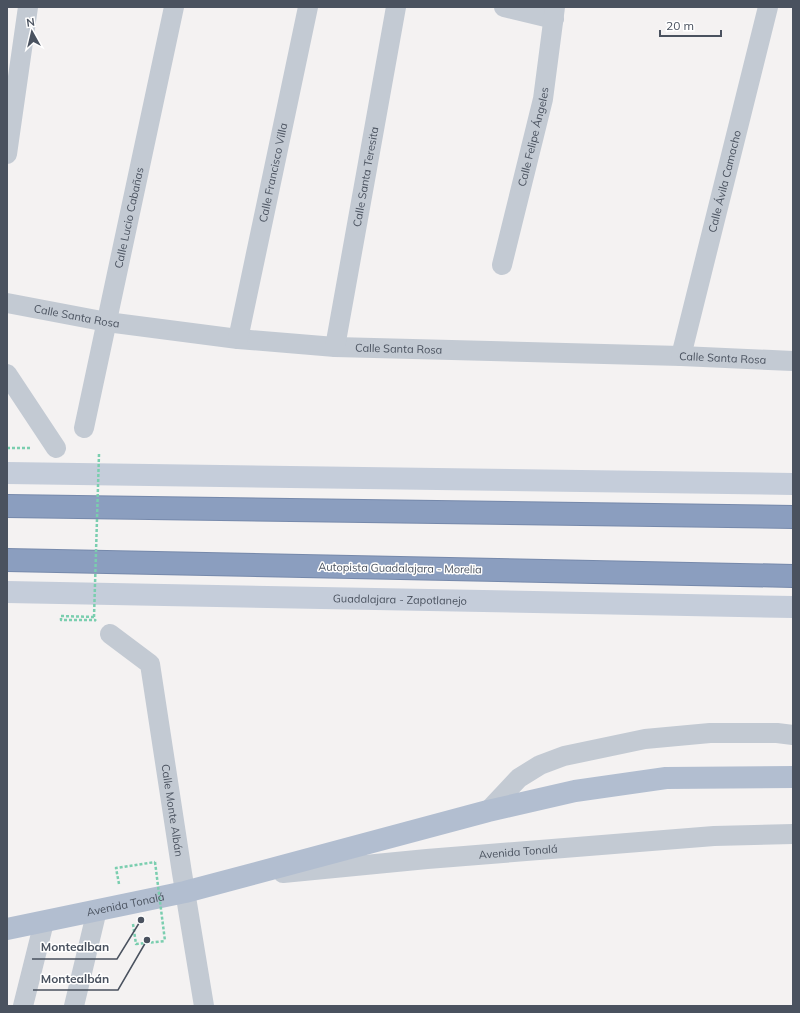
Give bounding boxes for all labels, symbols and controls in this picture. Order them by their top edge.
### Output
north arrow [12,12,52,52]
scale bar [660,12,721,38]
text: N [26,15,36,30]
text: 20 m [666,18,694,33]
street label: Calle Felipe Ángeles [515,86,551,188]
street label: Calle Francisco Villa [256,122,290,224]
street label: Calle Santa Teresita [350,125,381,228]
street label: Calle Ávila Camacho [705,129,744,234]
street label: Calle Lucio Cabañas [111,166,147,270]
street label: Calle Santa Rosa [33,301,121,331]
street label: Calle Santa Rosa [355,341,443,357]
street label: Calle Santa Rosa [679,349,766,367]
street label: Autopista Guadalajara - Morelia [318,560,482,576]
street label: Guadalajara - Zapotlanejo [333,591,467,608]
street label: Calle Monte Albán [158,763,186,857]
street label: Avenida Tonalá [478,842,558,862]
street label: Avenida Tonalá [85,889,166,919]
callout: Montealban [32,935,117,959]
text: Montealban [41,939,109,954]
callout: Montealbán [33,966,118,990]
text: Montealbán [41,971,109,986]

